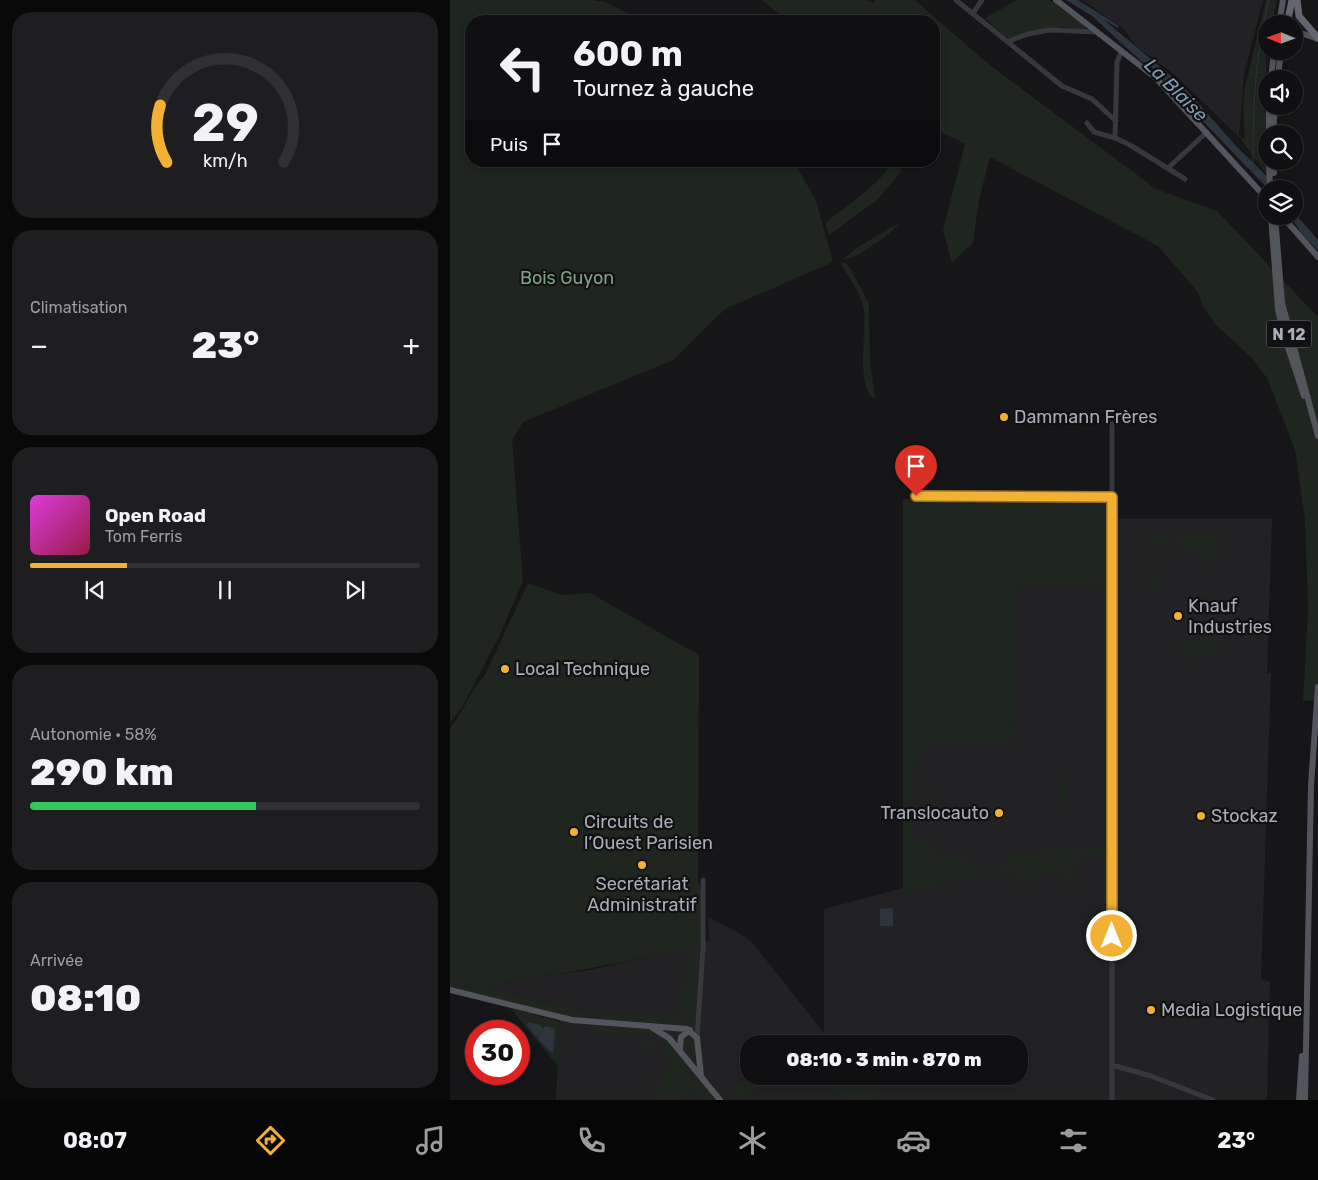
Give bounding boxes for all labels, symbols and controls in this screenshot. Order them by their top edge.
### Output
north arrow [1258,15,1302,60]
map controls [1258,15,1303,225]
text: 600 m [573,33,683,75]
icon: left [490,35,555,100]
water label: La Blaise [1140,54,1213,127]
button: sound [1258,70,1303,115]
text: Tournez à gauche [573,75,754,102]
text: 29 [191,92,259,154]
button: search [1258,125,1303,170]
icon: arrive [538,130,566,158]
text: Puis [490,133,528,156]
text: km/h [203,150,247,171]
button: layers [1258,180,1303,225]
park label: Bois Guyon [520,267,614,289]
text: Climatisation [30,298,127,317]
road number: N 12 [1266,320,1312,348]
text: 23° [192,322,259,368]
text: − [30,329,48,362]
text: + [403,329,420,362]
place label: Dammann Frères [1014,406,1157,428]
marker: Dammann Frères [998,411,1010,423]
pin [895,445,937,496]
icon: arrive [902,452,930,480]
text: Open Road [105,504,206,527]
text: Tom Ferris [105,527,182,546]
icon: previous [81,576,109,604]
icon: pause [211,576,239,604]
icon: next [341,576,369,604]
place label: Knauf Industries [1188,595,1272,638]
marker: Knauf Industries [1172,610,1184,622]
place label: Local Technique [515,658,650,680]
marker: Local Technique [499,663,511,675]
text: Autonomie · 58% [30,725,157,744]
text: 290 km [30,749,174,795]
place label: Translocauto [881,802,989,824]
place label: Stockaz [1211,805,1278,827]
marker: Translocauto [993,807,1005,819]
marker: Stockaz [1195,810,1207,822]
place label: Circuits de l’Ouest Parisien [584,811,713,854]
marker: Circuits de l’Ouest Parisien [568,826,580,838]
marker: Secrétariat Administratif [636,859,648,871]
place label: Secrétariat Administratif [587,873,697,916]
position arrow [1085,909,1137,961]
text: Arrivée [30,951,83,970]
text: 08:10 [30,975,141,1021]
place label: Media Logistique [1161,999,1302,1021]
marker: Media Logistique [1145,1004,1157,1016]
speed limit sign: 30 [465,1020,530,1085]
text: 08:10 · 3 min · 870 m [786,1048,982,1071]
icon: directions [253,1123,288,1158]
icon: music [413,1123,448,1158]
icon: phone [574,1123,609,1158]
icon: climate [735,1123,770,1158]
icon: car [896,1123,931,1158]
icon: filters [1056,1123,1091,1158]
text: 08:07 [63,1127,127,1154]
text: 23° [1217,1127,1255,1154]

